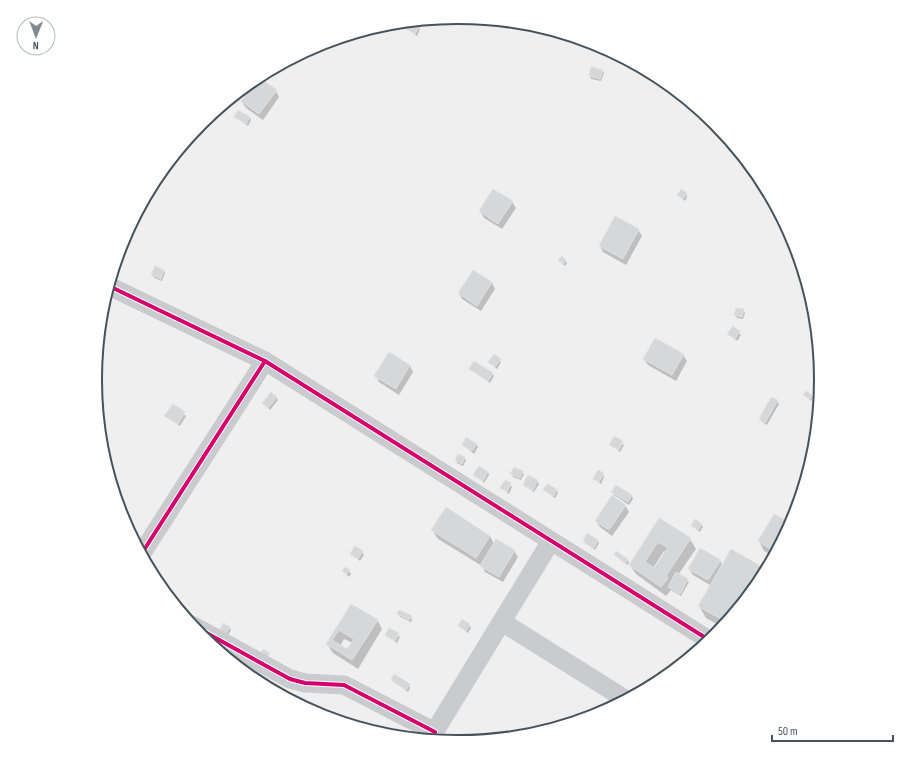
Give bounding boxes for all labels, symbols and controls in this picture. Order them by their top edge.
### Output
north arrow [16,16,56,56]
text: N [33,39,39,52]
scale bar [772,717,893,743]
text: 50 m [778,724,798,739]

